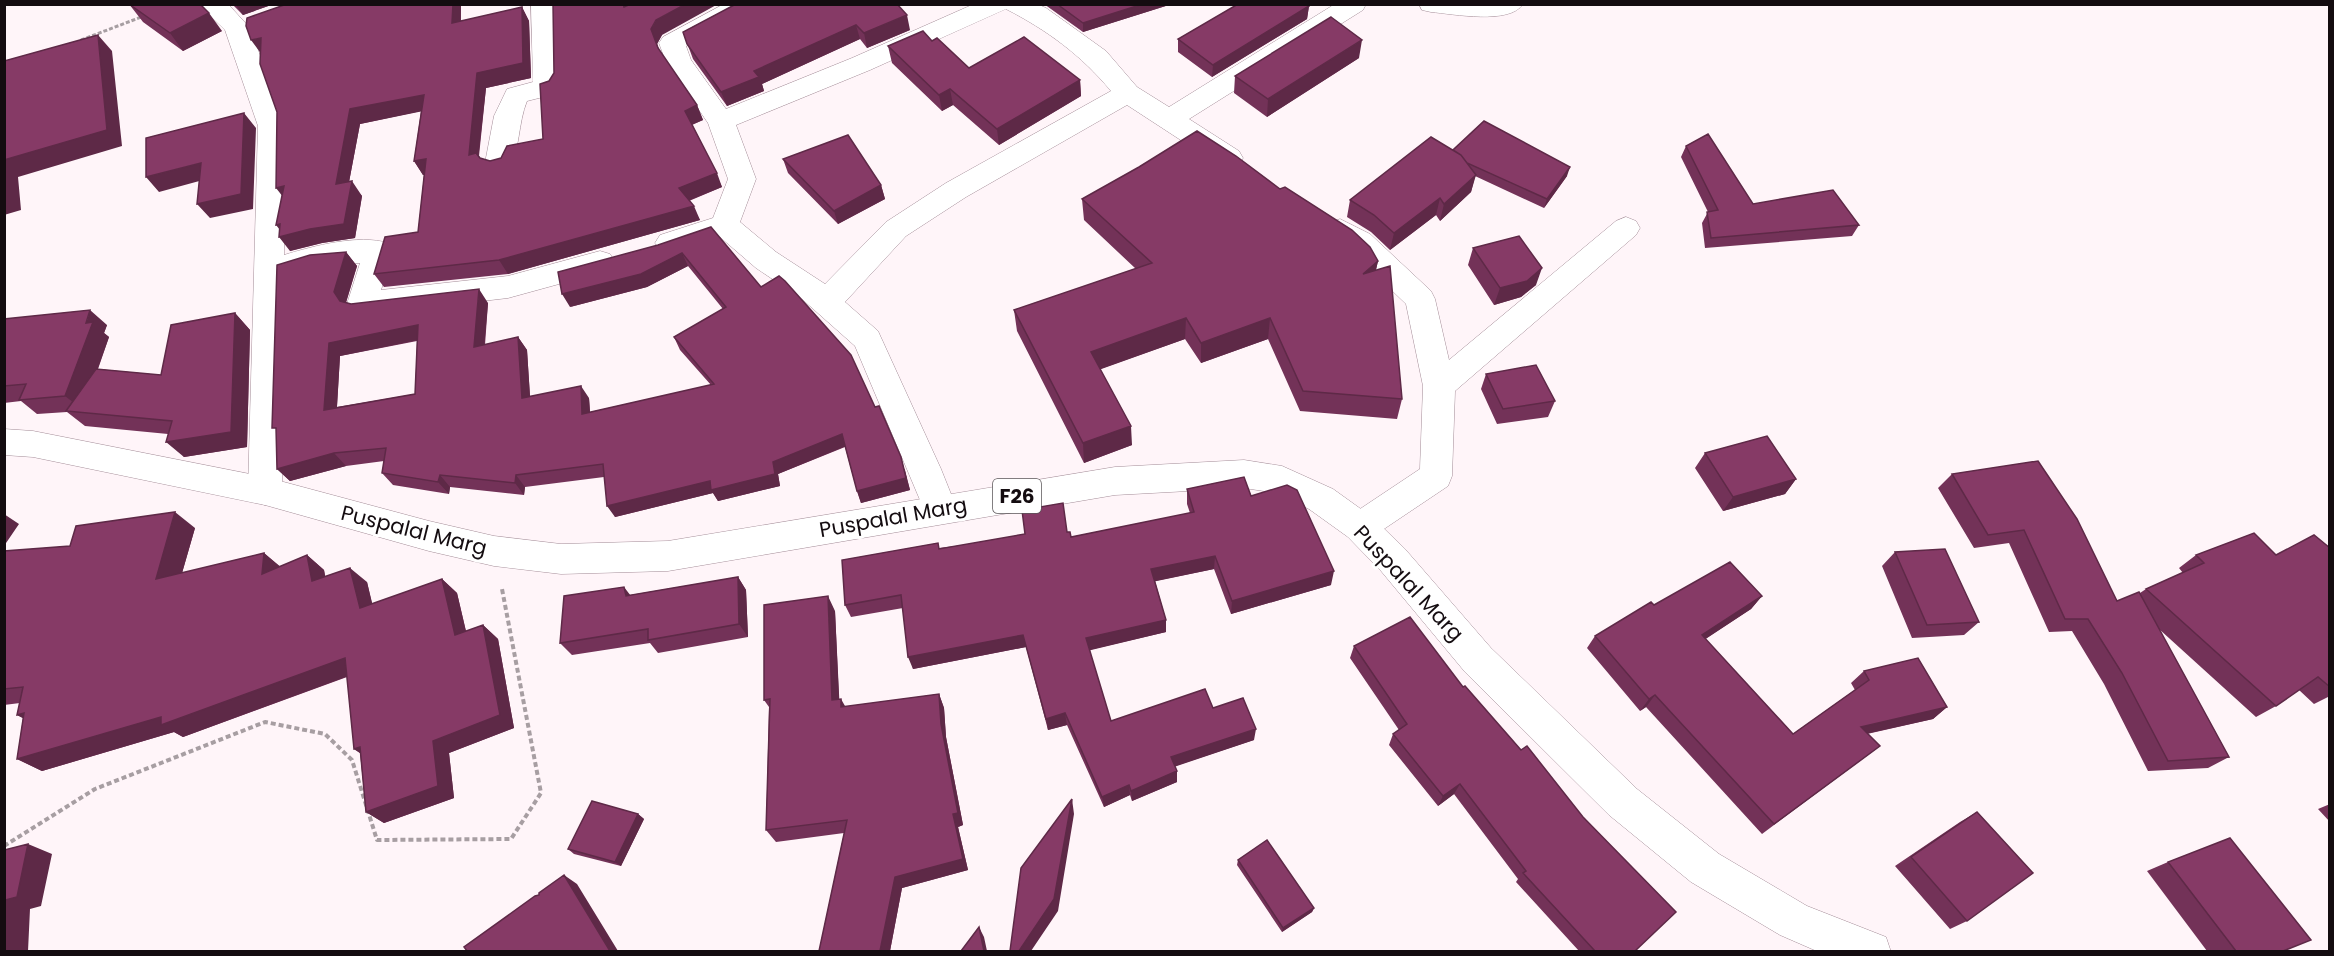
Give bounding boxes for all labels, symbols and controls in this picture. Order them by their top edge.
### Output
road number: F26 [993,479,1041,513]
street label: Puspalal Marg [817,490,969,544]
street label: Puspalal Marg [338,498,490,562]
street label: Puspalal Marg [1347,518,1471,648]

